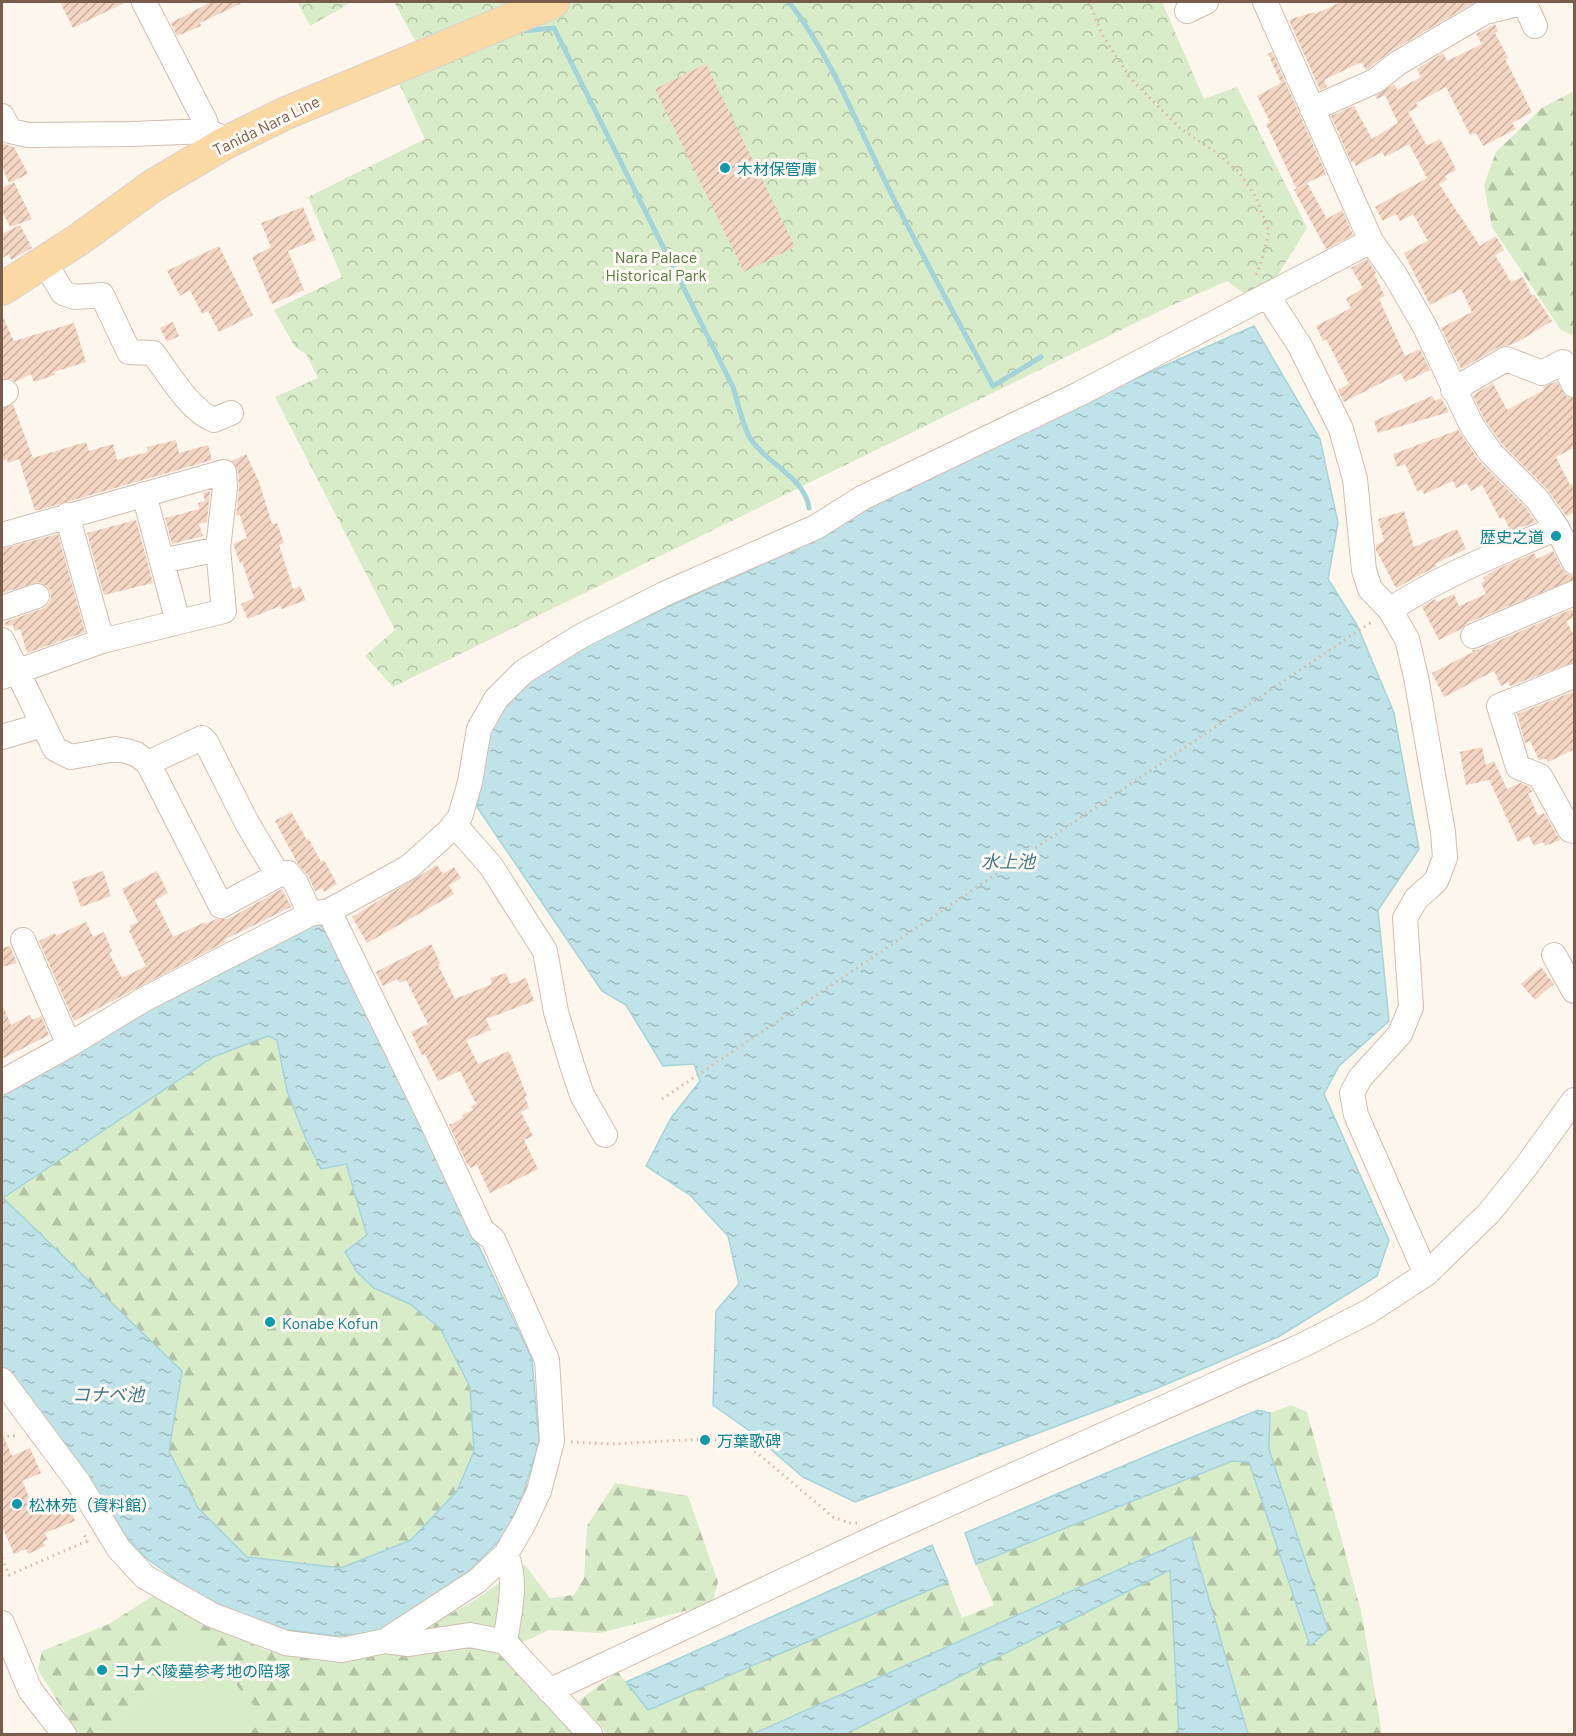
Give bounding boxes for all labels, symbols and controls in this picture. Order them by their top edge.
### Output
street label: Tanida Nara Line [210,91,322,159]
place label: 木材保管庫 [737,159,817,178]
marker: 木材保管庫 [718,161,732,175]
park label: Nara Palace Historical Park [605,247,707,284]
place label: 歴史之道 [1480,527,1544,546]
marker: 歴史之道 [1549,529,1563,543]
water label: 水上池 [981,850,1037,872]
place label: Konabe Kofun [282,1313,378,1332]
marker: Konabe Kofun [263,1315,277,1329]
water label: コナベ池 [72,1383,146,1405]
place label: 万葉歌碑 [717,1431,781,1450]
marker: 万葉歌碑 [698,1433,712,1447]
place label: 松林苑（資料館） [29,1495,157,1514]
marker: 松林苑（資料館） [10,1497,24,1511]
place label: コナベ陵墓参考地の陪塚 [114,1661,290,1680]
marker: コナベ陵墓参考地の陪塚 [95,1663,109,1677]

